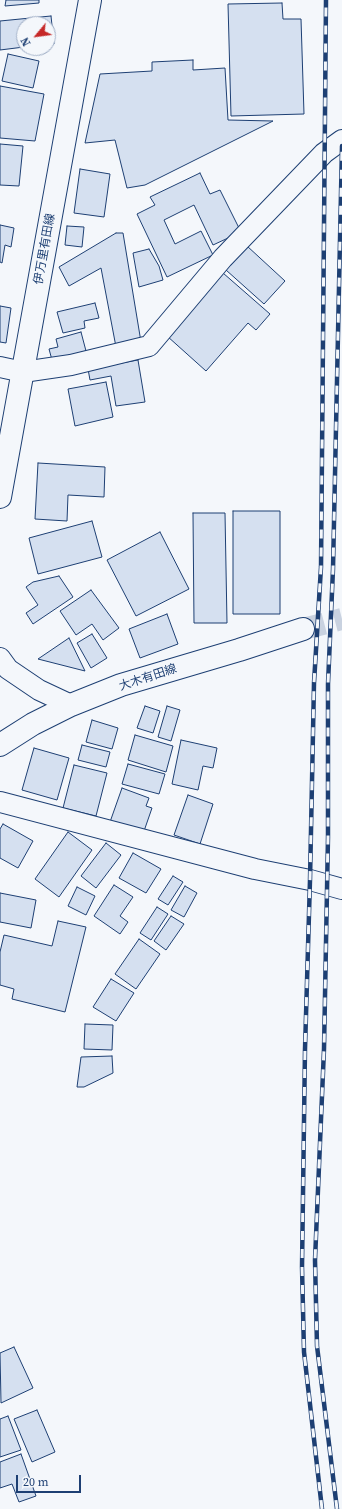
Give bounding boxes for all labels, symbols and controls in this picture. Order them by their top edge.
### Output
north arrow [16,16,56,56]
text: N [17,34,34,49]
street label: 伊万里有田線 [32,212,58,286]
street label: 大木有田線 [117,662,179,694]
scale bar [18,1467,83,1493]
text: 20 m [23,1474,49,1490]

